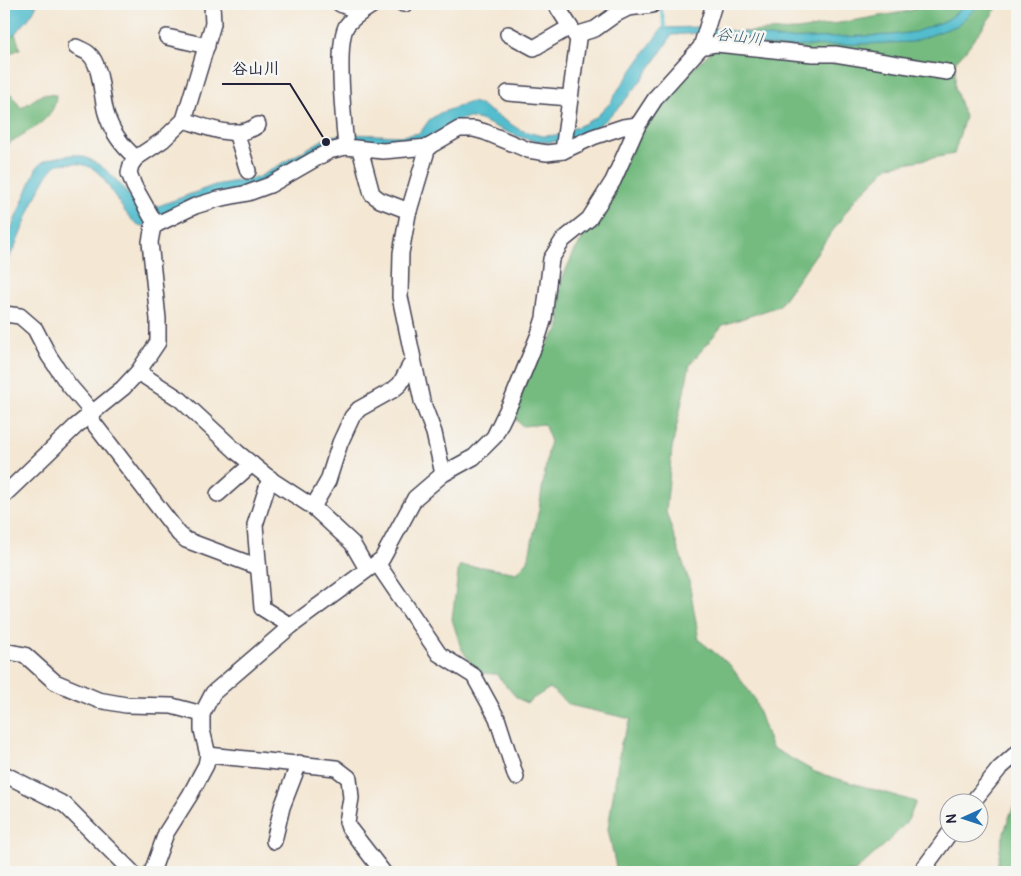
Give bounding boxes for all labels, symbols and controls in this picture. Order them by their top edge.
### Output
water label: 谷山川 [715,24,765,50]
callout: 谷山川 [222,53,290,84]
text: 谷山川 [232,59,280,79]
north arrow [938,794,988,844]
text: N [943,813,960,824]

